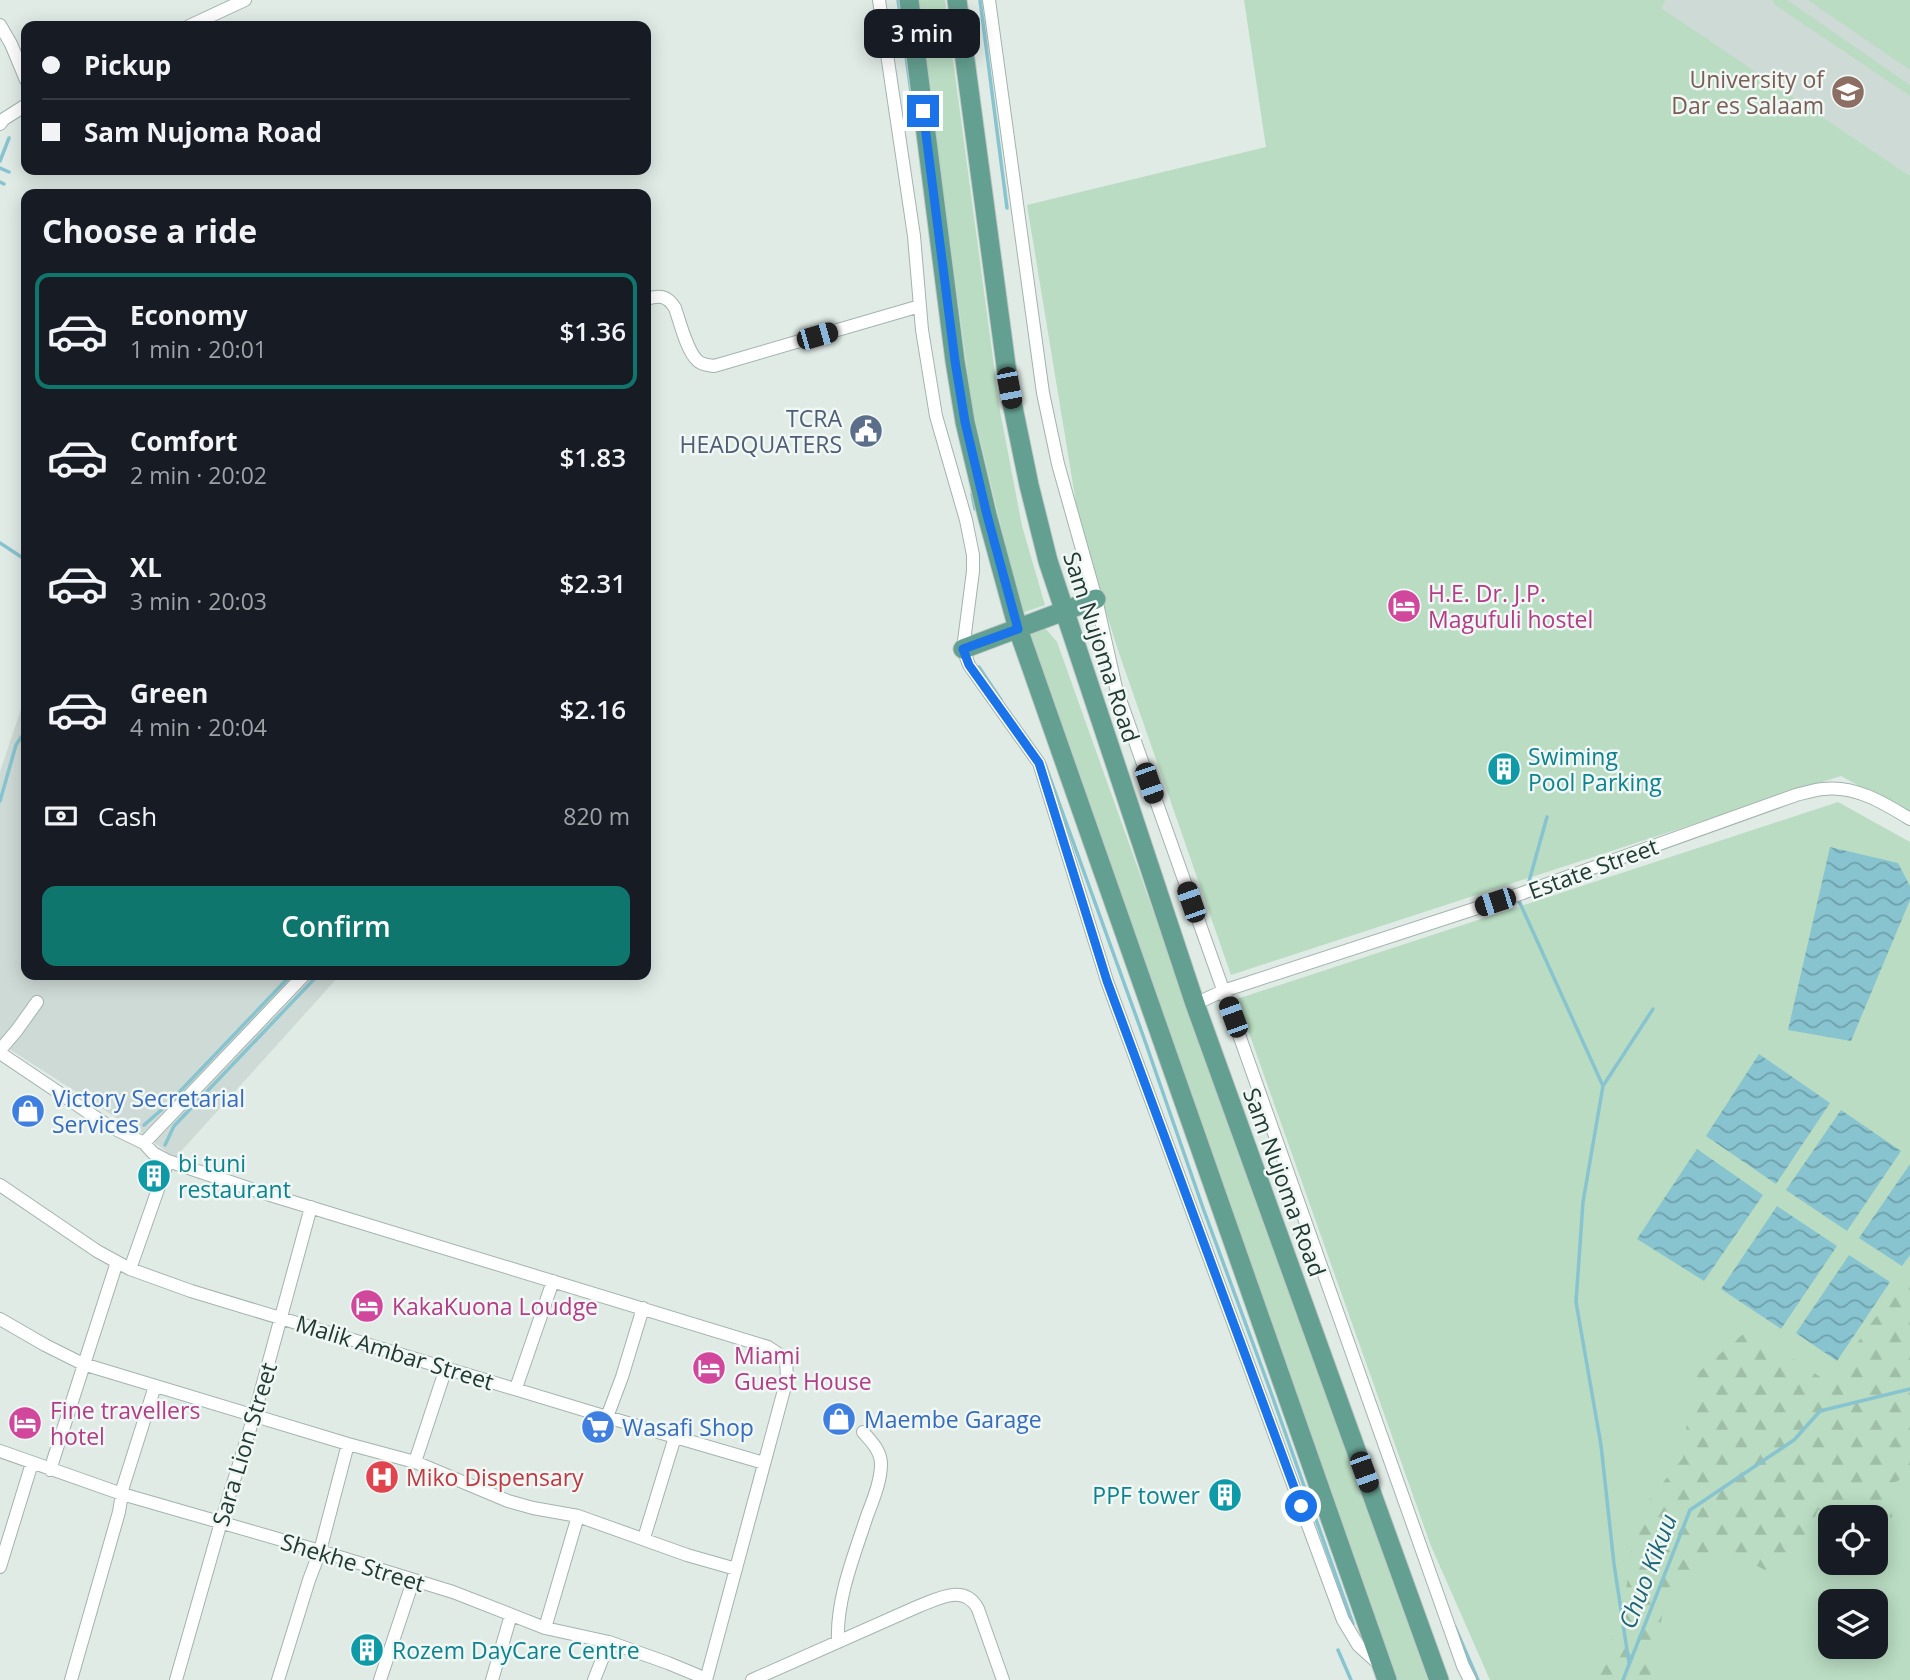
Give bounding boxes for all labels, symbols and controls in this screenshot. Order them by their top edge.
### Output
callout: 3 min [865,10,981,58]
text: 3 min [891,17,953,49]
text: Pickup [84,47,171,83]
place label: University of Dar es Salaam [1671,63,1825,121]
school or university icon: University of Dar es Salaam [1829,73,1867,111]
route end [907,95,939,127]
text: Sam Nujoma Road [84,114,322,150]
text: Choose a ride [42,209,257,252]
text: Economy [130,297,248,333]
icon: car [46,300,109,363]
text: $1.36 [559,313,626,349]
car [794,320,841,352]
text: 1 min · 20:01 [130,333,267,365]
car [995,365,1024,411]
place label: TCRA HEADQUATERS [680,402,842,460]
public building icon: TCRA HEADQUATERS [847,412,885,450]
text: Comfort [130,423,237,459]
icon: car [46,426,109,489]
text: $1.83 [559,439,626,475]
text: 2 min · 20:02 [130,459,267,491]
street label: Sam Nujoma Road [1056,548,1148,746]
text: XL [130,549,162,585]
icon: car [46,552,109,615]
text: $2.31 [559,565,626,601]
place label: H.E. Dr. J.P. Magufuli hostel [1428,577,1593,635]
text: 3 min · 20:03 [130,585,267,617]
hotel icon: H.E. Dr. J.P. Magufuli hostel [1385,587,1423,625]
text: Green [130,675,208,711]
icon: car [46,678,109,741]
text: $2.16 [559,691,626,727]
text: 4 min · 20:04 [130,711,267,743]
place label: Swiming Pool Parking [1528,740,1662,798]
building icon: Swiming Pool Parking [1485,750,1523,788]
car [1133,760,1166,806]
icon: cash [42,797,80,835]
text: Cash [98,798,157,834]
text: 820 m [563,800,630,832]
street label: Estate Street [1524,830,1662,906]
car [1175,879,1208,925]
button: Confirm [42,886,630,966]
car [1472,886,1519,918]
car [1216,994,1251,1040]
place label: Victory Secretarial Services [52,1082,245,1140]
street label: Sam Nujoma Road [1236,1083,1334,1281]
shop icon: Victory Secretarial Services [9,1092,47,1130]
place label: bi tuni restaurant [178,1147,291,1205]
building icon: bi tuni restaurant [135,1157,173,1195]
hotel icon: KakaKuona Loudge [348,1287,386,1325]
place label: KakaKuona Loudge [392,1290,598,1322]
street label: Malik Ambar Street [292,1307,498,1397]
place label: Miami Guest House [734,1339,872,1397]
hotel icon: Miami Guest House [690,1349,728,1387]
street label: Sara Lion Street [204,1358,284,1530]
place label: Fine travellers hotel [50,1394,200,1452]
shop icon: Maembe Garage [820,1400,858,1438]
place label: Maembe Garage [864,1403,1042,1435]
hotel icon: Fine travellers hotel [6,1404,44,1442]
supermarket icon: Wasafi Shop [579,1408,617,1446]
place label: Wasafi Shop [622,1411,754,1443]
car [1347,1449,1382,1495]
hospital icon: Miko Dispensary [363,1458,401,1496]
place label: Miko Dispensary [406,1461,584,1493]
building icon: PPF tower [1206,1476,1244,1514]
place label: PPF tower [1092,1479,1201,1511]
route start [1285,1490,1317,1522]
map controls [1818,1505,1888,1659]
button: locate [1818,1505,1888,1575]
water label: Chuo Kikuu [1610,1509,1684,1633]
street label: Shekhe Street [277,1525,429,1599]
button: layers [1818,1589,1888,1659]
building icon: Rozem DayCare Centre [348,1631,386,1669]
place label: Rozem DayCare Centre [392,1634,640,1666]

